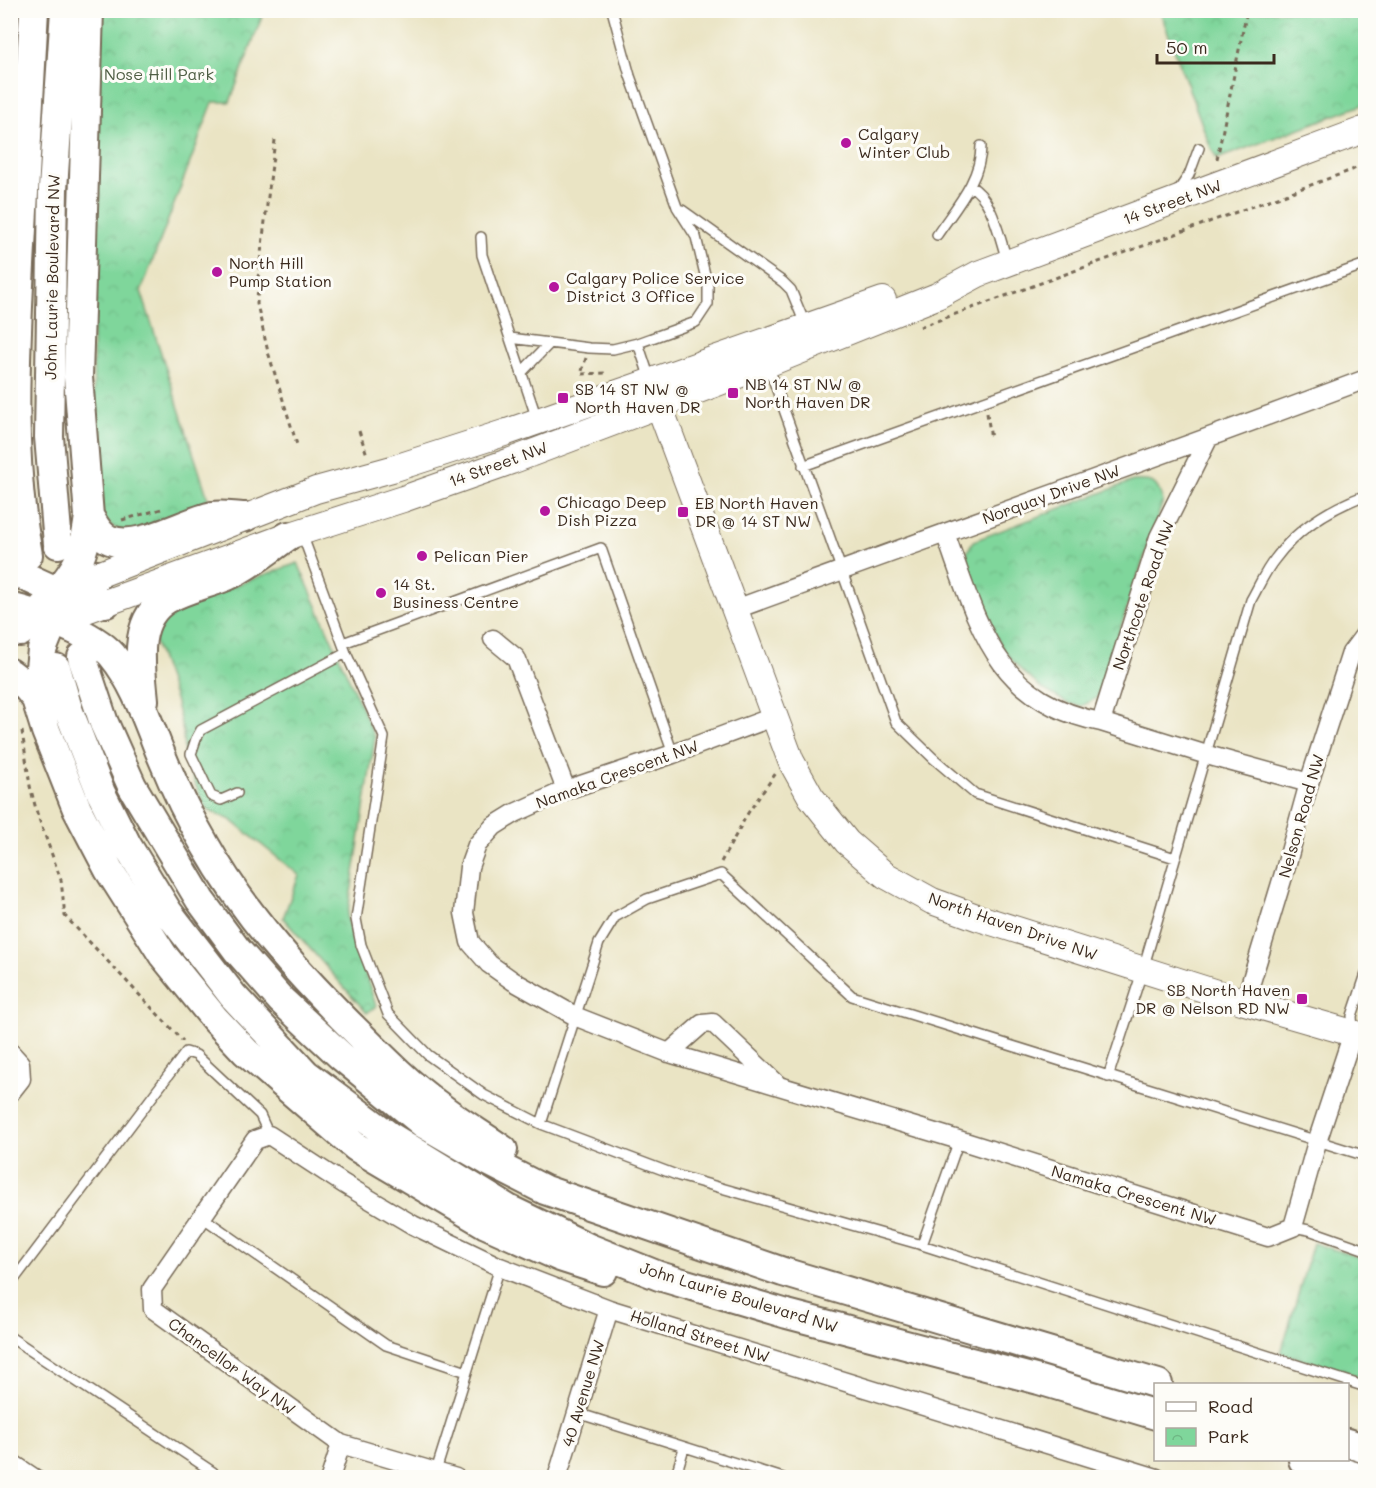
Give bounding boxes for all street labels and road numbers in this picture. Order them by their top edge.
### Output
street label: John Laurie Boulevard NW [39,174,64,380]
street label: 14 Street NW [1120,174,1224,229]
street label: 14 Street NW [446,436,550,491]
street label: Norquay Drive NW [979,459,1123,528]
street label: Northcote Road NW [1107,517,1178,673]
street label: Namaka Crescent NW [533,734,701,813]
street label: Nelson Road NW [1273,752,1328,880]
street label: North Haven Drive NW [926,887,1101,964]
street label: Namaka Crescent NW [1049,1159,1219,1230]
street label: John Laurie Boulevard NW [638,1256,841,1337]
street label: Holland Street NW [628,1304,773,1367]
street label: Chancellor Way NW [164,1312,300,1419]
street label: 40 Avenue NW [556,1337,609,1449]

